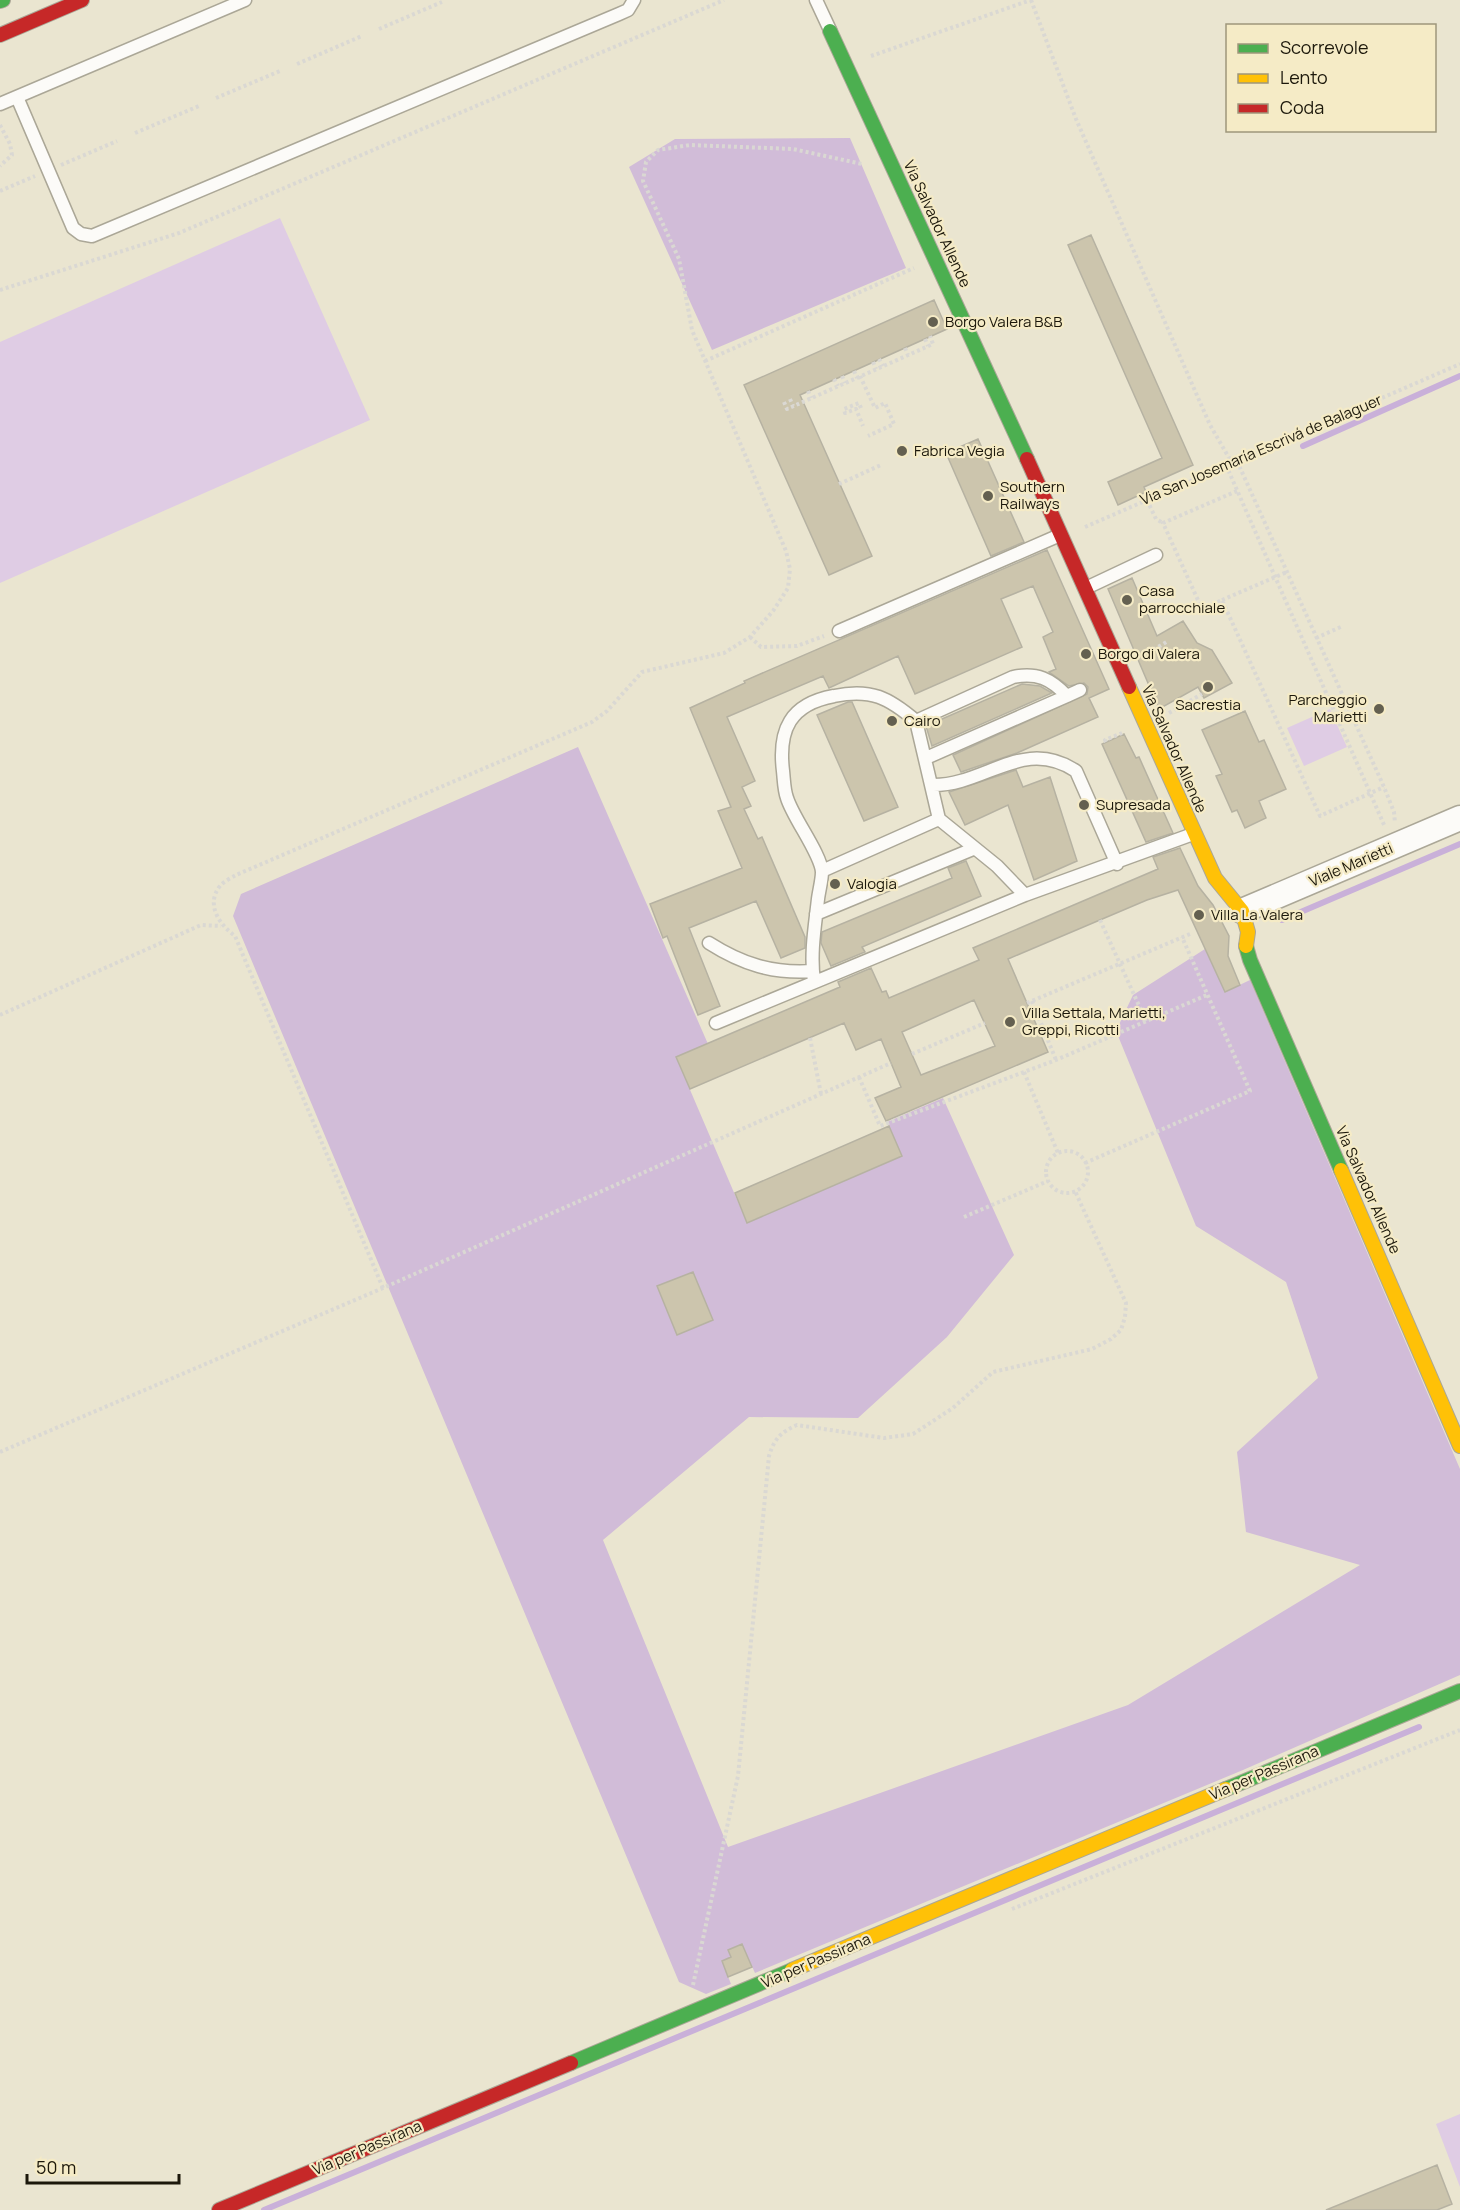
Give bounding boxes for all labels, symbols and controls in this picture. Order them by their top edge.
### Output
legend [1226,24,1436,132]
text: Scorrevole [1280,35,1369,59]
text: Lento [1280,65,1328,89]
text: Coda [1280,95,1324,119]
street label: Via Salvador Allende [899,157,976,291]
place label: Borgo Valera B&B [945,311,1063,332]
marker: Borgo Valera B&B [926,315,940,329]
street label: Via San Josemaría Escrivá de Balaguer [1137,389,1385,510]
place label: Fabrica Vegia [914,440,1005,461]
marker: Fabrica Vegia [895,444,909,458]
place label: Southern Railways [1000,476,1065,514]
marker: Southern Railways [981,489,995,503]
place label: Casa parrocchiale [1139,580,1225,618]
marker: Casa parrocchiale [1120,593,1134,607]
place label: Borgo di Valera [1098,643,1200,664]
marker: Borgo di Valera [1079,647,1093,661]
marker: Sacrestia [1201,680,1215,694]
street label: Via Salvador Allende [1137,682,1212,816]
place label: Parcheggio Marietti [1289,689,1367,727]
place label: Sacrestia [1175,694,1241,715]
marker: Parcheggio Marietti [1372,702,1386,716]
place label: Cairo [904,710,941,731]
marker: Cairo [885,714,899,728]
place label: Supresada [1096,794,1171,815]
marker: Supresada [1077,798,1091,812]
street label: Viale Marietti [1306,837,1396,892]
place label: Valogia [847,873,897,894]
marker: Valogia [828,877,842,891]
place label: Villa La Valera [1211,904,1303,925]
marker: Villa La Valera [1192,908,1206,922]
place label: Villa Settala, Marietti, Greppi, Ricotti [1022,1002,1166,1040]
marker: Villa Settala, Marietti, Greppi, Ricotti [1003,1015,1017,1029]
street label: Via Salvador Allende [1331,1123,1406,1257]
street label: Via per Passirana [1206,1740,1322,1805]
street label: Via per Passirana [758,1928,874,1993]
street label: Via per Passirana [309,2115,425,2180]
scale bar [27,2147,178,2185]
text: 50 m [36,2155,76,2179]

